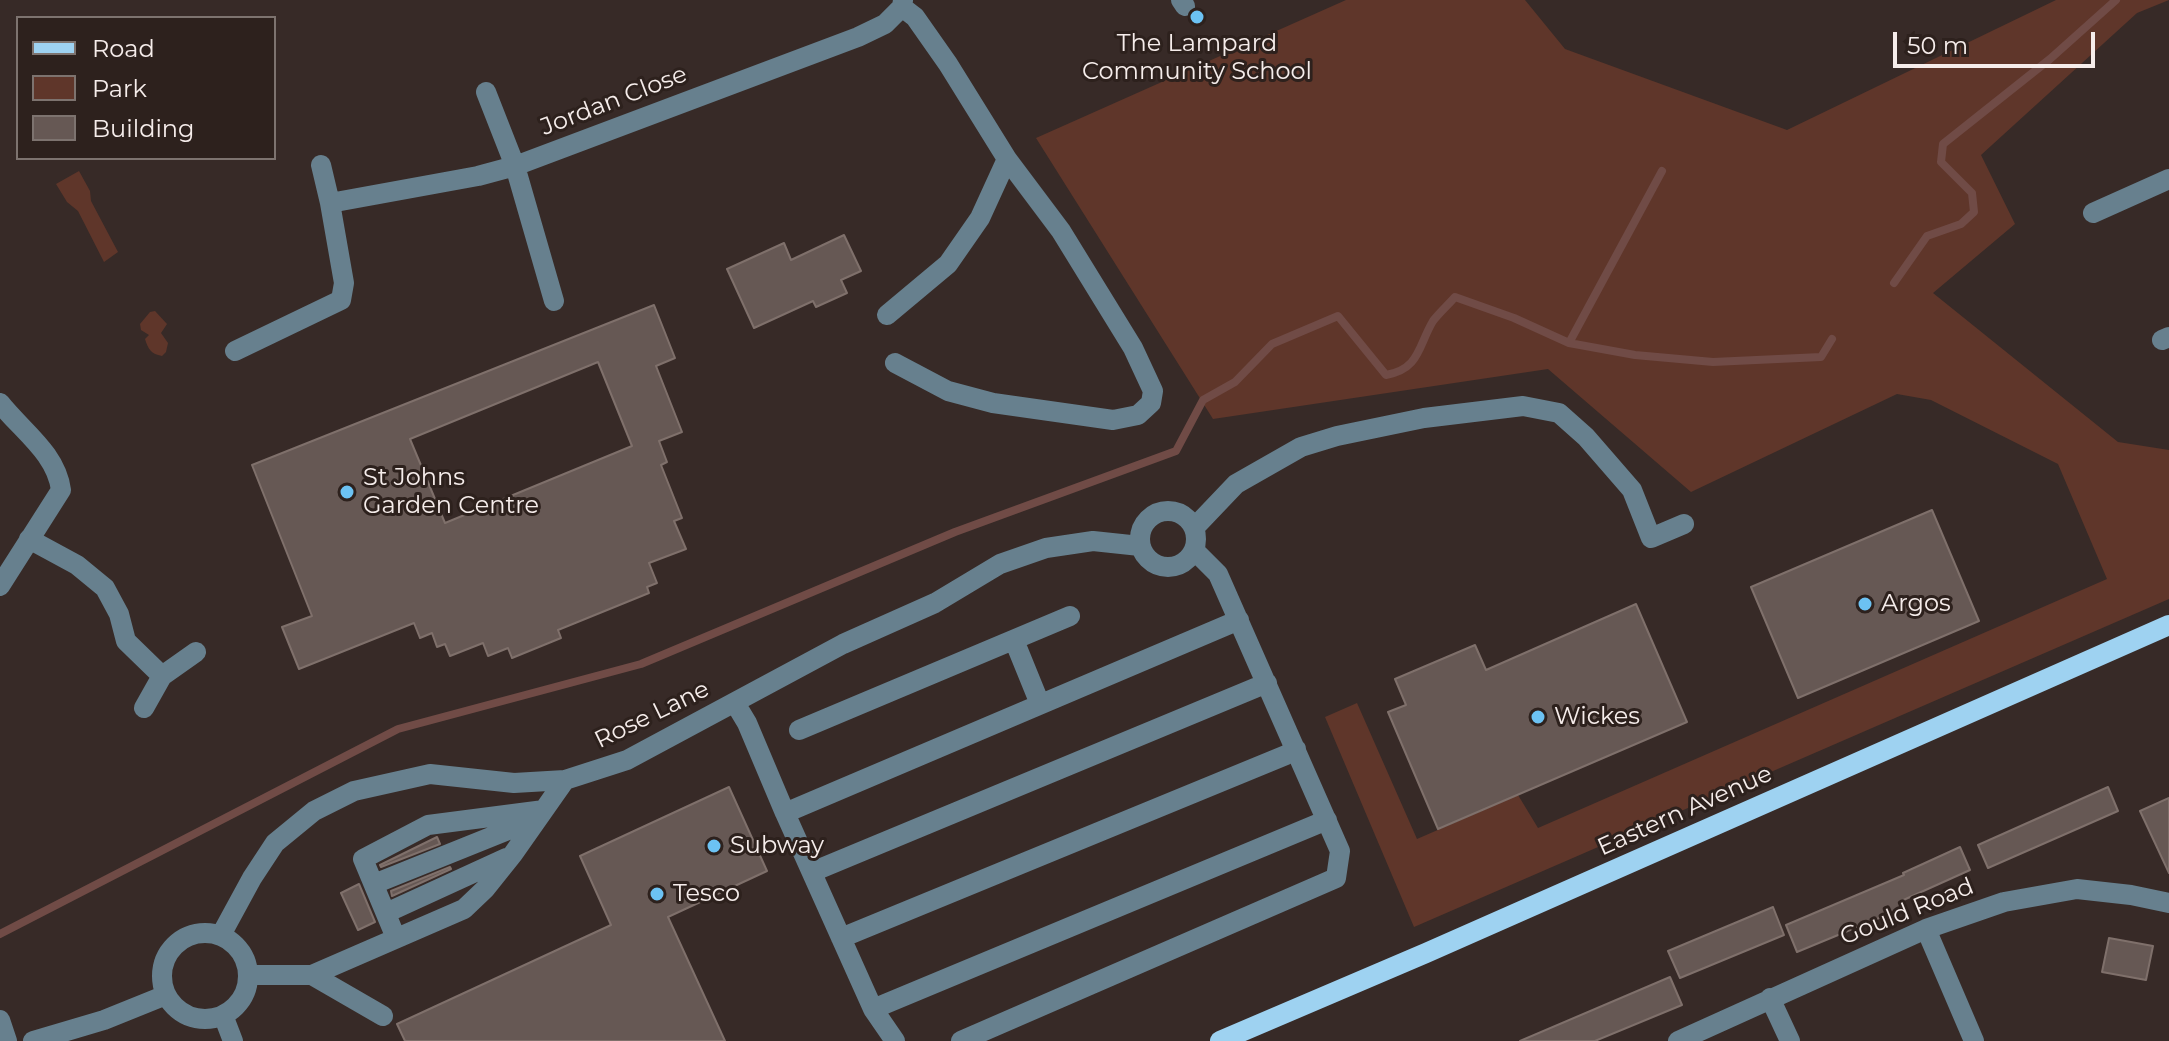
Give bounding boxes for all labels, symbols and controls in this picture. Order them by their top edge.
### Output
marker: The Lampard Community School [1188,8,1206,26]
legend [16,16,276,160]
scale bar [1897,16,2099,66]
place label: The Lampard Community School [1082,30,1312,86]
text: 50 m [1907,31,1968,60]
text: Road [92,34,155,63]
street label: Jordan Close [537,60,691,142]
text: Park [92,74,147,103]
text: Building [92,114,195,143]
place label: St Johns Garden Centre [363,464,539,520]
marker: St Johns Garden Centre [338,483,356,501]
place label: Argos [1881,590,1951,618]
marker: Argos [1856,595,1874,613]
street label: Rose Lane [590,675,714,755]
place label: Wickes [1554,703,1640,731]
marker: Wickes [1529,708,1547,726]
street label: Eastern Avenue [1593,760,1777,862]
place label: Subway [730,832,824,860]
marker: Subway [705,837,723,855]
street label: Gould Road [1836,872,1978,952]
place label: Tesco [673,880,740,908]
marker: Tesco [648,885,666,903]

